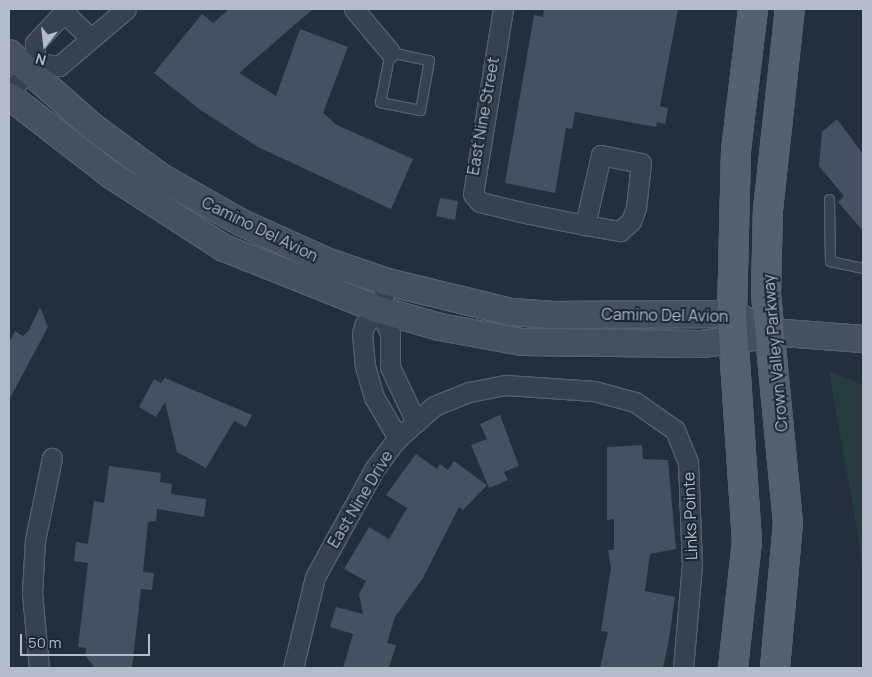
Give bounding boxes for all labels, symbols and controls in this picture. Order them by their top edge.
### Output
north arrow [20,20,70,70]
text: N [33,49,48,70]
street label: East Nine Street [463,55,503,177]
street label: Camino Del Avion [199,193,321,265]
street label: Crown Valley Parkway [759,274,791,432]
street label: Camino Del Avion [601,304,729,326]
street label: East Nine Drive [323,447,397,551]
street label: Links Pointe [679,471,701,561]
scale bar [22,624,152,656]
text: 50 m [28,632,62,653]

